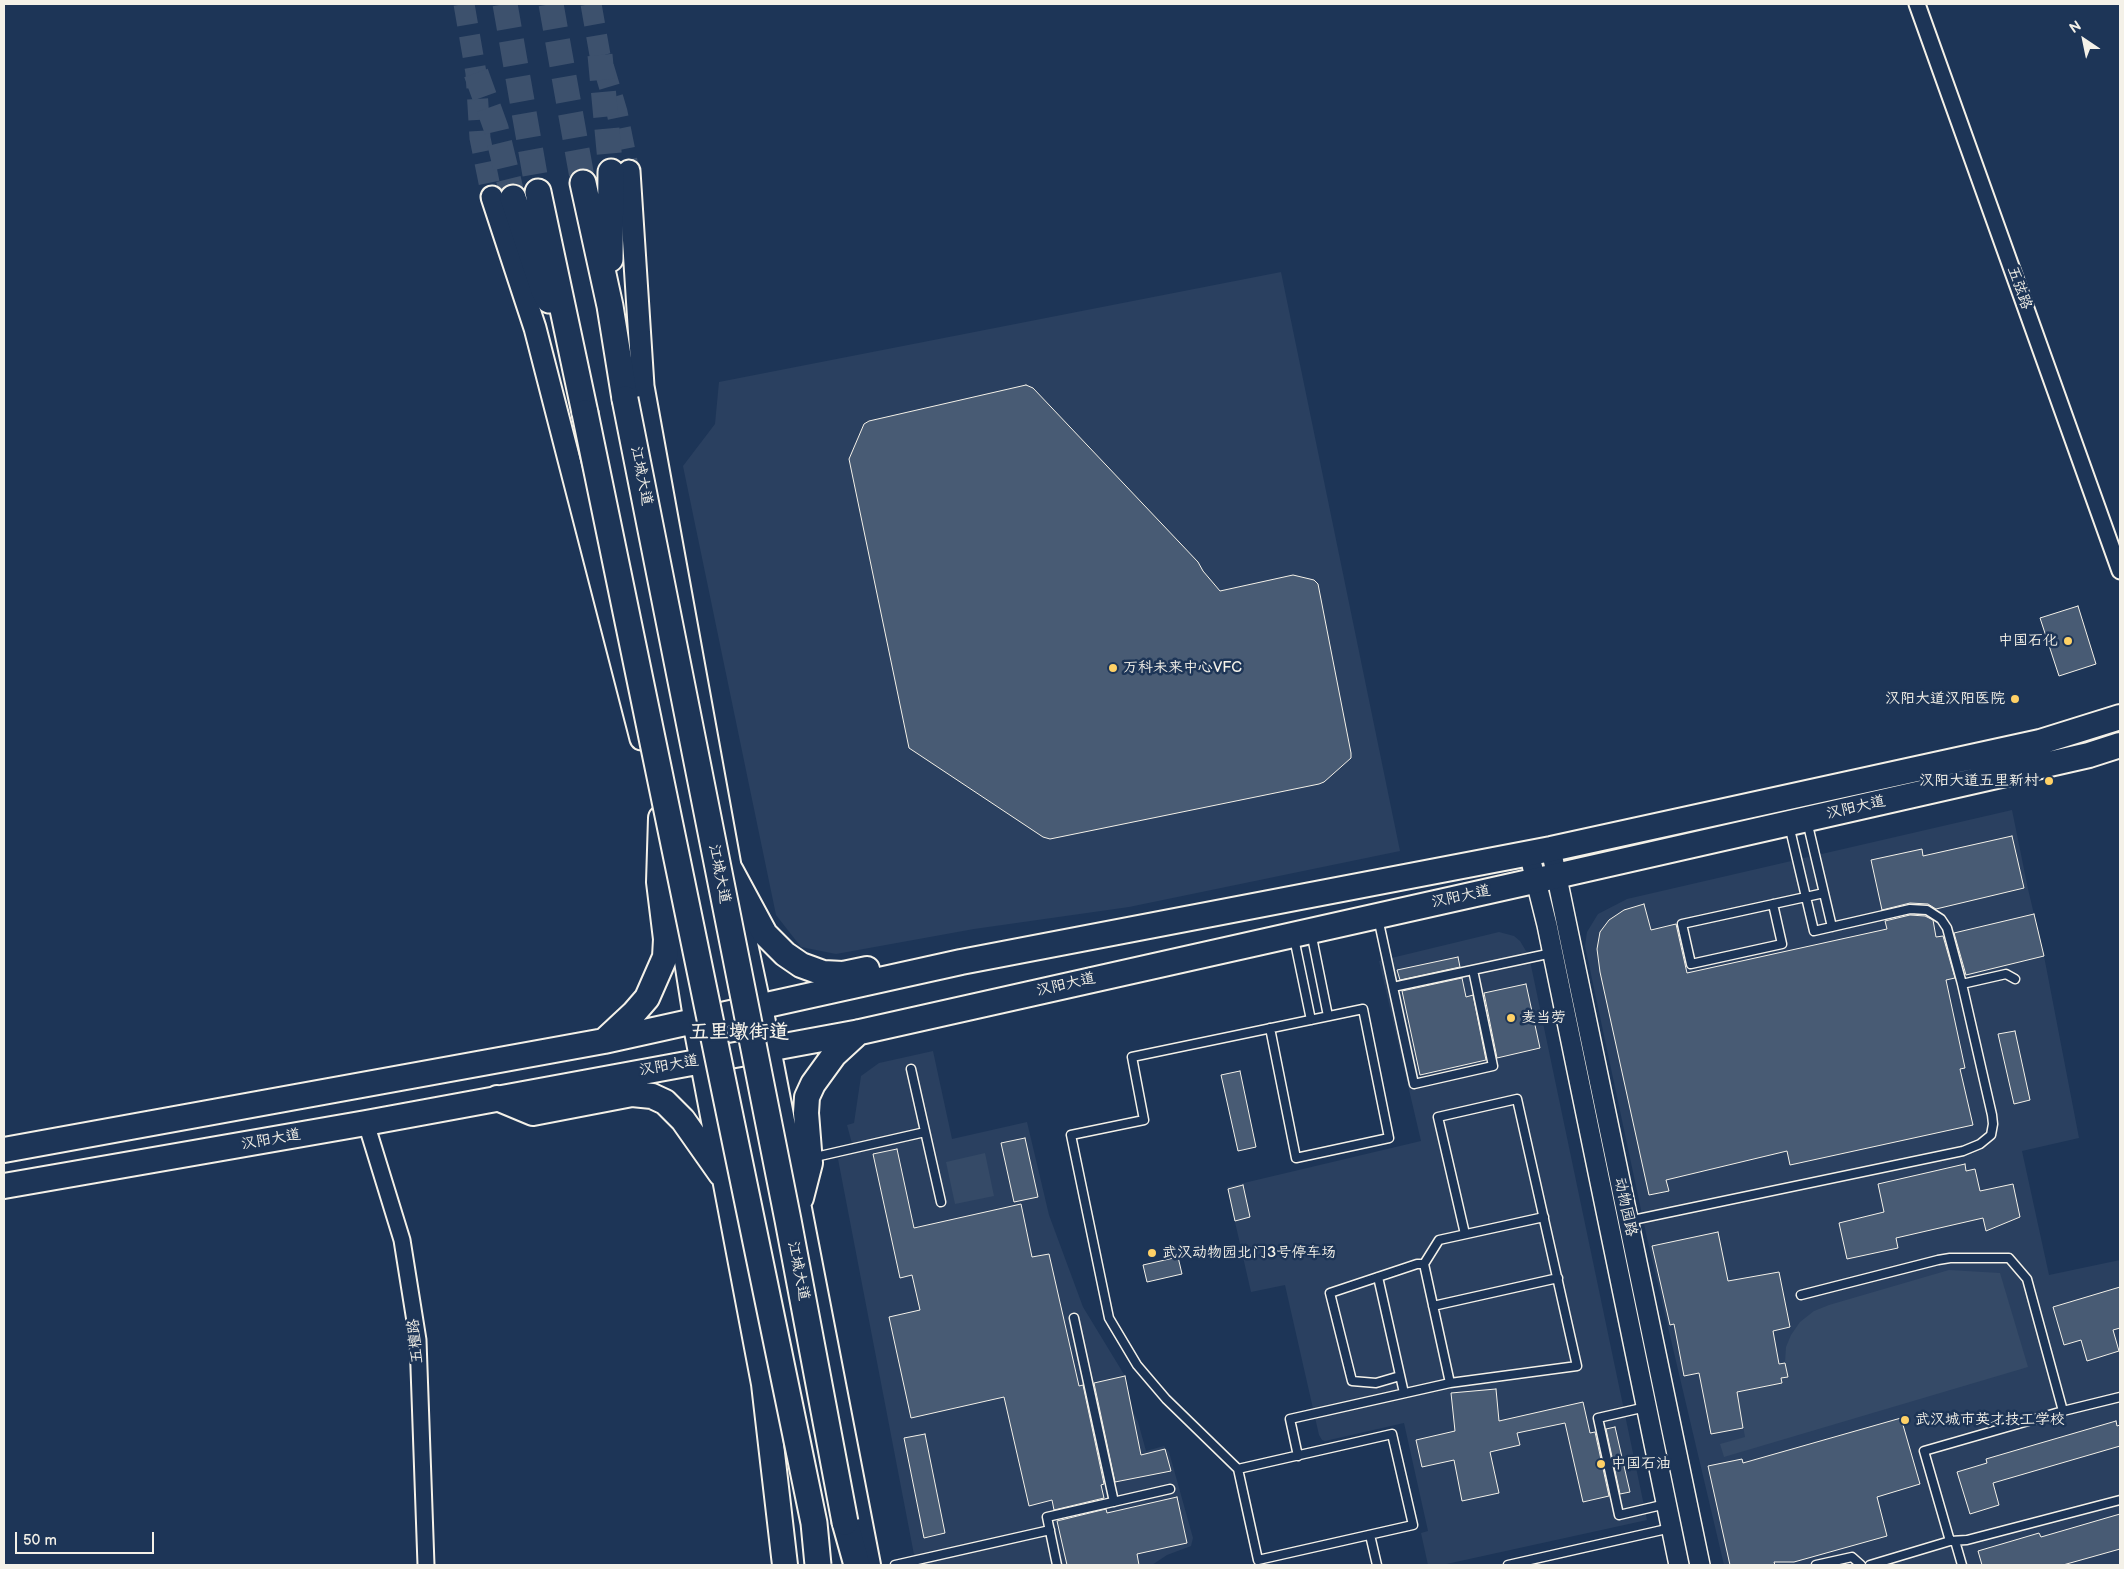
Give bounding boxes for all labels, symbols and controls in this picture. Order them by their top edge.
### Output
north arrow [2059,15,2109,65]
text: N [2066,17,2084,37]
street label: 五弦路 [2003,264,2035,312]
street label: 江城大道 [626,445,656,507]
place label: 中国石化 [1998,632,2058,650]
marker: 中国石化 [2062,635,2074,647]
place label: 万科未来中心VFC [1123,659,1242,677]
marker: 万科未来中心VFC [1107,662,1119,674]
place label: 汉阳大道汉阳医院 [1885,690,2005,708]
marker: 汉阳大道汉阳医院 [2009,693,2021,705]
place label: 汉阳大道五里新村 [1919,772,2039,790]
marker: 汉阳大道五里新村 [2043,775,2055,787]
street label: 汉阳大道 [1825,792,1887,824]
street label: 江城大道 [704,843,734,905]
street label: 汉阳大道 [1430,882,1492,912]
street label: 汉阳大道 [1035,969,1097,1001]
place label: 麦当劳 [1521,1009,1566,1027]
marker: 麦当劳 [1505,1012,1517,1024]
district label: 五里墩街道 [689,1021,789,1045]
street label: 汉阳大道 [638,1052,700,1080]
street label: 汉阳大道 [240,1126,302,1154]
street label: 动物园路 [1610,1176,1640,1238]
street label: 江城大道 [783,1240,813,1302]
place label: 武汉动物园北门3号停车场 [1162,1244,1336,1262]
marker: 武汉动物园北门3号停车场 [1146,1247,1158,1259]
street label: 五檀路 [405,1318,427,1364]
place label: 武汉城市英才技工学校 [1915,1411,2065,1429]
marker: 武汉城市英才技工学校 [1899,1414,1911,1426]
place label: 中国石油 [1611,1455,1671,1473]
marker: 中国石油 [1595,1458,1607,1470]
scale bar [18,1522,156,1554]
text: 50 m [23,1531,57,1550]

